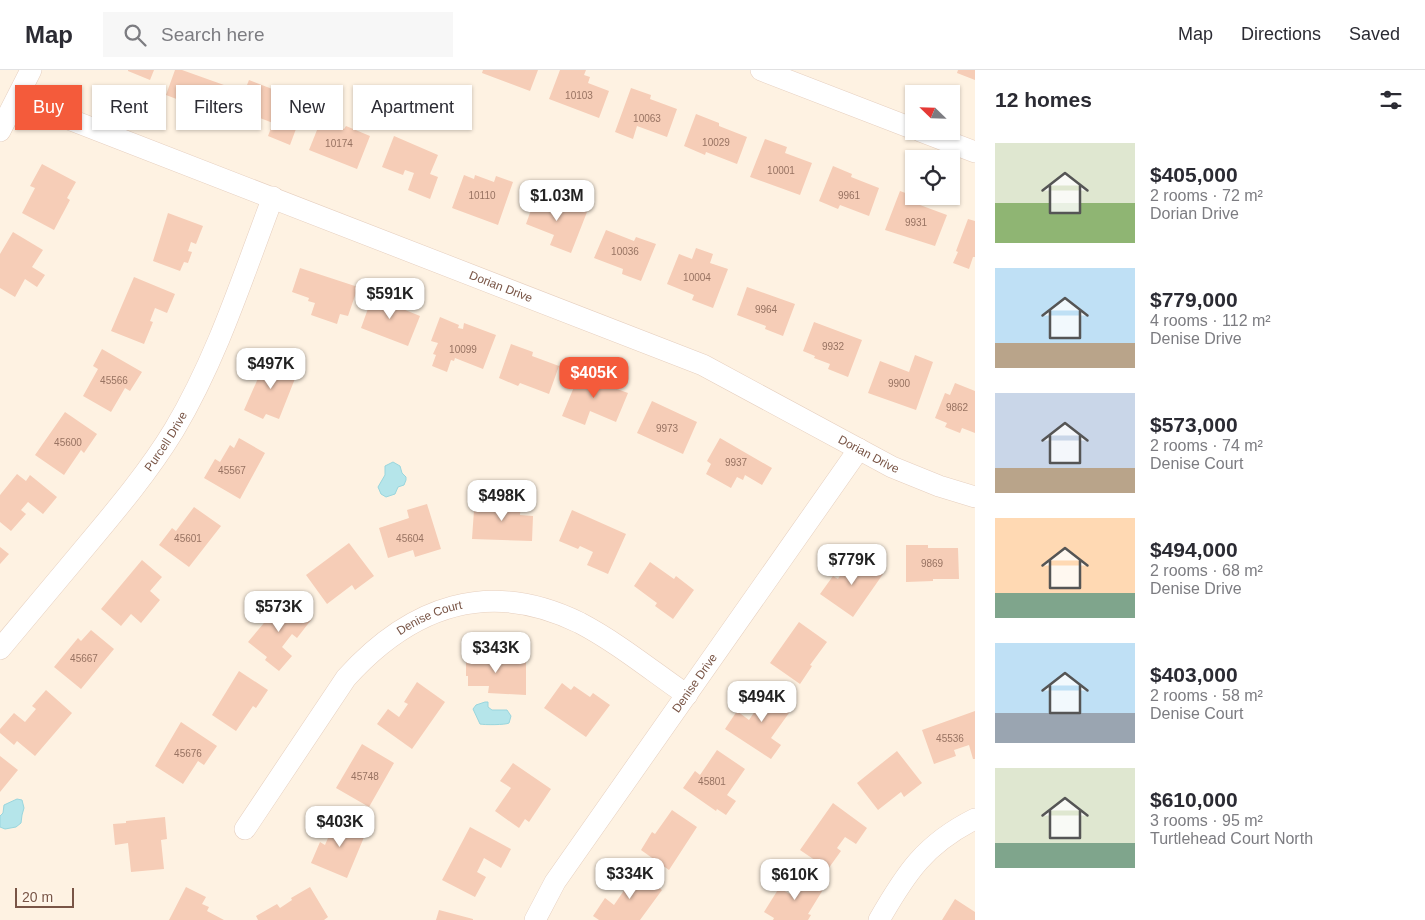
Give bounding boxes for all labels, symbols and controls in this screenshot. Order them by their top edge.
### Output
search box [103,12,453,57]
text: Map [25,21,73,48]
icon: search [121,21,149,49]
text: Search here [161,24,265,45]
text: Map [1178,24,1213,44]
text: Directions [1241,24,1321,44]
text: Saved [1349,24,1400,44]
chip: Buy [15,85,82,130]
chip: Rent [92,85,166,130]
chip: Filters [176,85,261,130]
chip: New [271,85,343,130]
chip: Apartment [353,85,472,130]
north arrow [905,85,960,140]
map controls [905,85,960,205]
icon: filters [1377,86,1405,114]
text: 12 homes [995,88,1092,111]
house number: 10103 [565,90,593,101]
house number: 10063 [633,113,661,124]
house number: 10029 [702,137,730,148]
house number: 10174 [325,138,353,149]
button: locate [905,150,960,205]
icon: home [1035,163,1095,223]
text: $405,000 [1150,163,1238,186]
house number: 10001 [767,165,795,176]
pin: $1.03M [516,180,598,222]
text: $1.03M [530,187,584,204]
text: 2 rooms · 72 m² [1150,187,1263,204]
house number: 10110 [468,190,496,201]
house number: 9961 [838,190,861,201]
text: Dorian Drive [1150,205,1239,222]
house number: 9931 [905,217,928,228]
house number: 10036 [611,246,639,257]
street label: Dorian Drive [467,268,535,305]
house number: 10004 [683,272,711,283]
pin: $591K [355,278,425,320]
text: $591K [366,285,414,302]
icon: home [1035,288,1095,348]
text: $779,000 [1150,288,1238,311]
house number: 9964 [755,304,778,315]
text: 4 rooms · 112 m² [1150,312,1271,329]
text: Denise Drive [1150,330,1242,347]
house number: 9932 [822,341,845,352]
house number: 10099 [449,344,477,355]
pin: $497K [236,348,306,390]
text: $497K [247,355,295,372]
pin: $405K [559,356,629,399]
text: $405K [570,364,618,381]
house number: 45566 [100,375,128,386]
house number: 9900 [888,378,911,389]
house number: 9862 [946,402,969,413]
street label: Purcell Drive [142,409,190,474]
icon: home [1035,413,1095,473]
text: $573,000 [1150,413,1238,436]
house number: 9973 [656,423,679,434]
street label: Dorian Drive [836,432,901,476]
house number: 45600 [54,437,82,448]
text: 2 rooms · 74 m² [1150,437,1263,454]
text: Denise Court [1150,455,1243,472]
house number: 9937 [725,457,748,468]
house number: 45567 [218,465,246,476]
pin: $498K [467,480,537,522]
text: $498K [478,487,526,504]
house number: 45601 [174,533,202,544]
house number: 45604 [396,533,424,544]
icon: home [1035,538,1095,598]
text: $494,000 [1150,538,1238,561]
pin: $779K [817,544,887,586]
text: $779K [828,551,876,568]
house number: 9869 [921,558,944,569]
text: 2 rooms · 68 m² [1150,562,1263,579]
text: Denise Drive [1150,580,1242,597]
pin: $573K [244,590,314,633]
text: $573K [255,598,303,615]
street label: Denise Court [394,598,464,638]
pin: $343K [461,632,531,674]
text: $343K [472,639,520,656]
street label: Denise Drive [669,651,720,715]
house number: 45667 [70,653,98,664]
icon: home [1035,663,1095,723]
text: $403,000 [1150,663,1238,686]
pin: $494K [727,680,797,723]
text: 2 rooms · 58 m² [1150,687,1263,704]
text: $494K [738,688,786,705]
text: Denise Court [1150,705,1243,722]
house number: 45536 [936,733,964,744]
house number: 45676 [174,748,202,759]
house number: 45748 [351,771,379,782]
house number: 45801 [698,776,726,787]
icon: home [1035,788,1095,848]
text: $610,000 [1150,788,1238,811]
pin: $403K [305,806,375,848]
text: 3 rooms · 95 m² [1150,812,1263,829]
text: $403K [316,813,364,830]
text: Turtlehead Court North [1150,830,1313,847]
pin: $334K [595,858,665,900]
pin: $610K [760,858,830,901]
text: $334K [606,865,654,882]
text: $610K [771,866,819,883]
scale bar [15,885,74,908]
text: 20 m [22,889,53,905]

